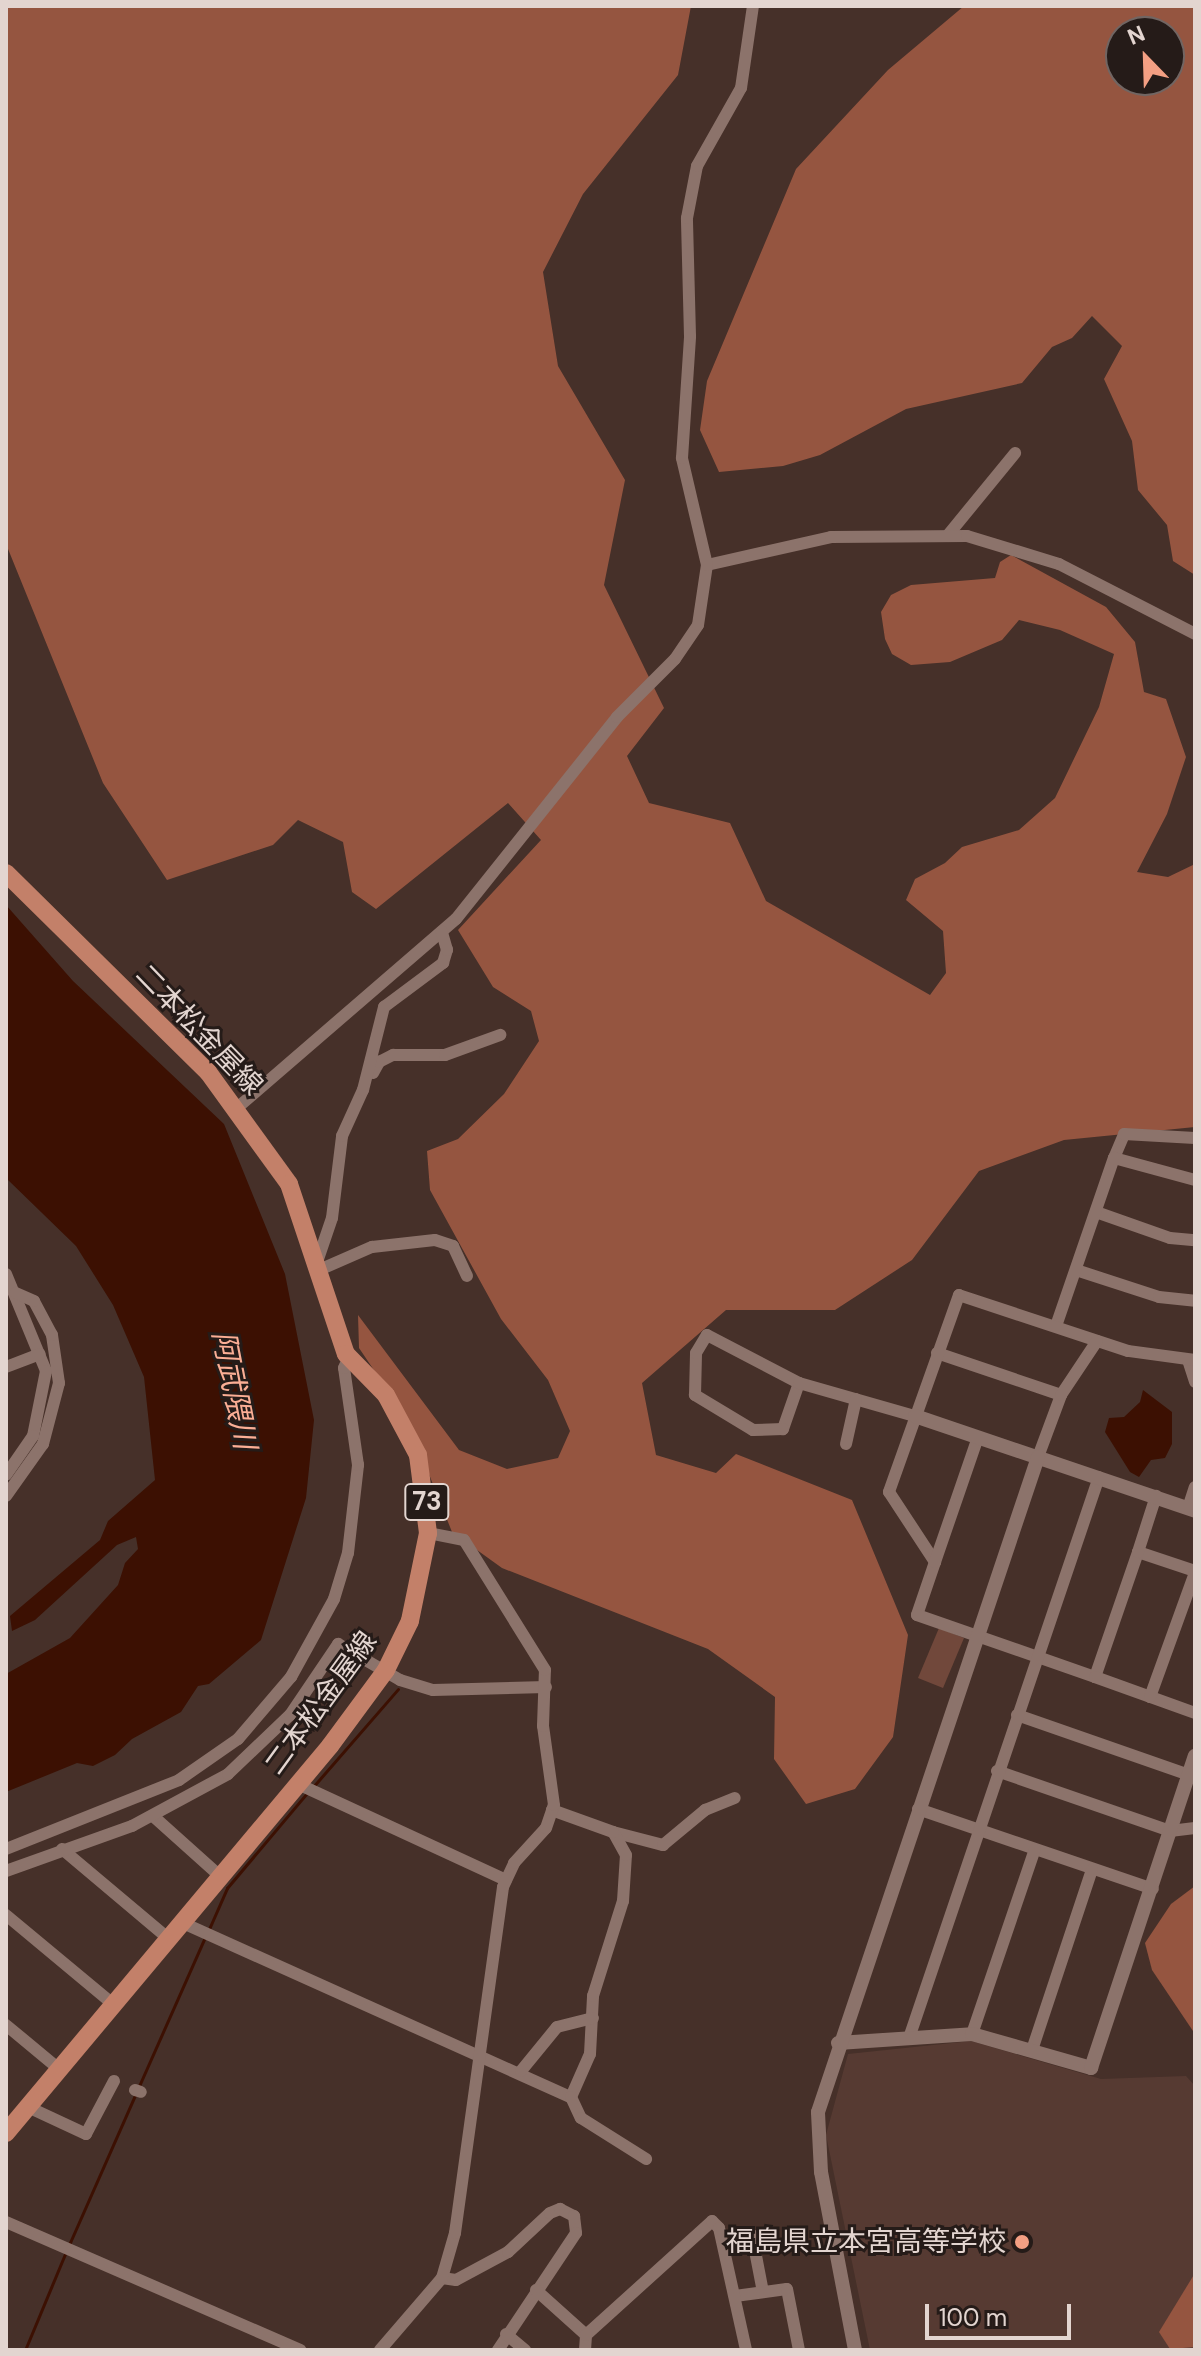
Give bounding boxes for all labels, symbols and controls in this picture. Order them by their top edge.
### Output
north arrow [1105,16,1185,96]
text: N [1123,19,1149,52]
street label: 二本松金屋線 [129,958,269,1102]
water label: 阿武隈川 [205,1328,263,1452]
road number: 73 [403,1480,451,1524]
street label: 二本松金屋線 [258,1625,384,1781]
place label: 福島県立本宮高等学校 [726,2225,1006,2259]
marker: 福島県立本宮高等学校 [1013,2233,1031,2251]
scale bar [929,2288,1075,2338]
text: 100 m [939,2302,1007,2333]

